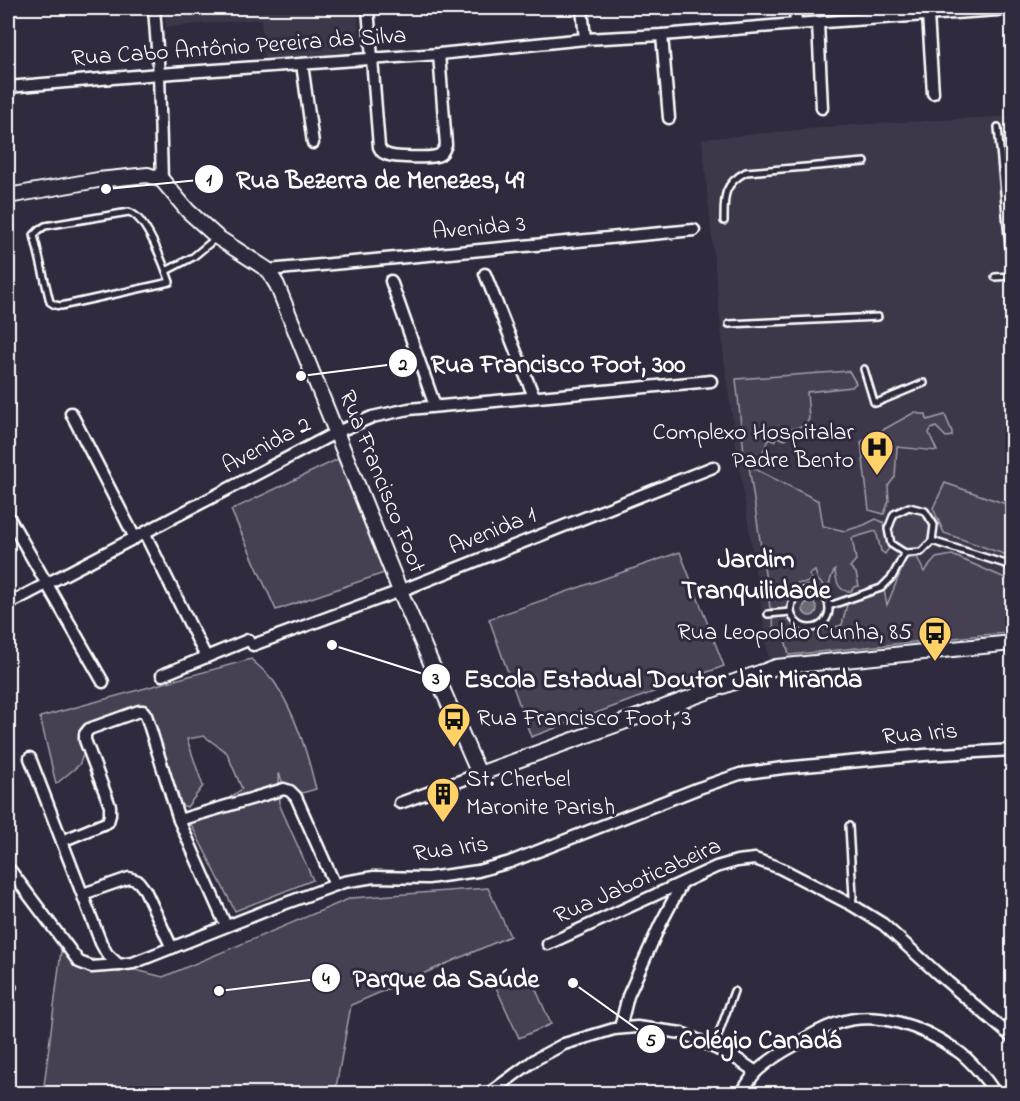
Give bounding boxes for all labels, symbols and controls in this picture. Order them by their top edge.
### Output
street label: Rua Cabo Antônio Pereira da Silva [70,19,408,77]
callout: Rua Bezerra de Menezes, 49 [194,157,536,201]
text: Rua Bezerra de Menezes, 49 [236,163,525,201]
text: 1 [206,168,212,194]
street label: Avenida 3 [431,207,527,251]
callout: Rua Francisco Foot, 300 [388,341,697,385]
text: Rua Francisco Foot, 300 [431,347,685,385]
text: 2 [398,353,408,379]
street label: Rua Francisco Foot [328,385,434,579]
street label: Avenida 2 [216,408,318,484]
place label: Complexo Hospitalar Padre Bento [653,416,855,479]
hospital icon: Complexo Hospitalar Padre Bento [859,429,895,476]
street label: Avenida 1 [444,498,542,565]
district label: Jardim Tranquilidade [681,541,832,611]
bus stop icon: Rua Leopoldo Cunha, 85 [917,615,953,662]
place label: Rua Leopoldo Cunha, 85 [677,616,912,651]
callout: Escola Estadual Doutor Jair Miranda [421,656,874,700]
text: Escola Estadual Doutor Jair Miranda [464,662,862,700]
text: 3 [431,667,440,693]
bus stop icon: Rua Francisco Foot, 3 [436,701,472,748]
place label: Rua Francisco Foot, 3 [477,702,692,737]
street label: Rua Iris [881,714,959,756]
place label: St. Cherbel Maronite Parish [466,763,615,826]
building icon: St. Cherbel Maronite Parish [425,776,461,823]
street label: Rua Iris [411,827,491,873]
street label: Rua Jaboticabeira [549,829,727,935]
callout: Parque da Saúde [311,956,551,1000]
text: Parque da Saúde [353,962,540,1000]
text: 4 [322,967,330,993]
callout: Colégio Canadá [636,1017,853,1061]
text: Colégio Canadá [679,1023,842,1062]
text: 5 [646,1029,657,1055]

